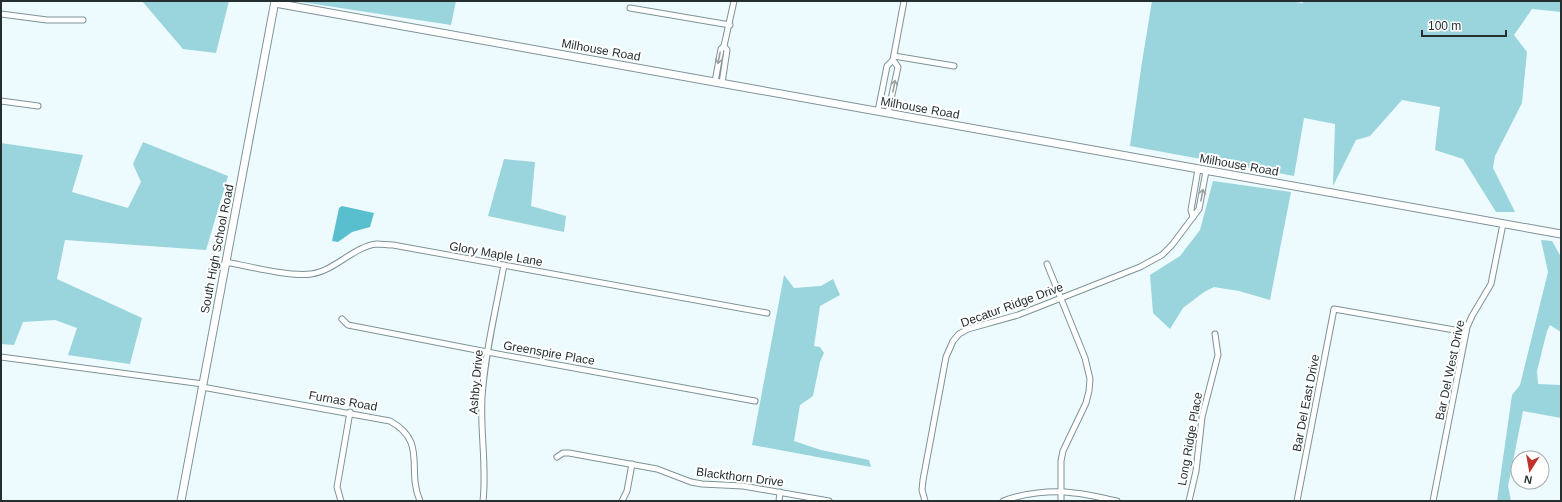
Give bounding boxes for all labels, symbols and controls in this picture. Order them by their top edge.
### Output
scale bar [1422,12,1506,38]
text: 100 m [1428,19,1461,33]
street label: Milhouse Road [560,36,642,64]
one-way arrow [715,51,723,64]
one-way arrow [890,80,898,93]
street label: Milhouse Road [879,94,961,122]
street label: Milhouse Road [1198,151,1280,179]
street label: South High School Road [198,183,236,315]
one-way arrow [1198,189,1206,202]
street label: Glory Maple Lane [448,239,544,269]
street label: Decatur Ridge Drive [959,280,1065,330]
street label: Bar Del West Drive [1433,318,1467,421]
street label: Greenspire Place [502,338,596,368]
street label: Ashby Drive [466,349,486,415]
street label: Bar Del East Drive [1290,353,1322,453]
street label: Furnas Road [308,388,378,414]
street label: Long Ridge Place [1175,391,1205,487]
north arrow [1510,450,1550,490]
street label: Blackthorn Drive [695,465,785,489]
text: N [1523,473,1533,486]

